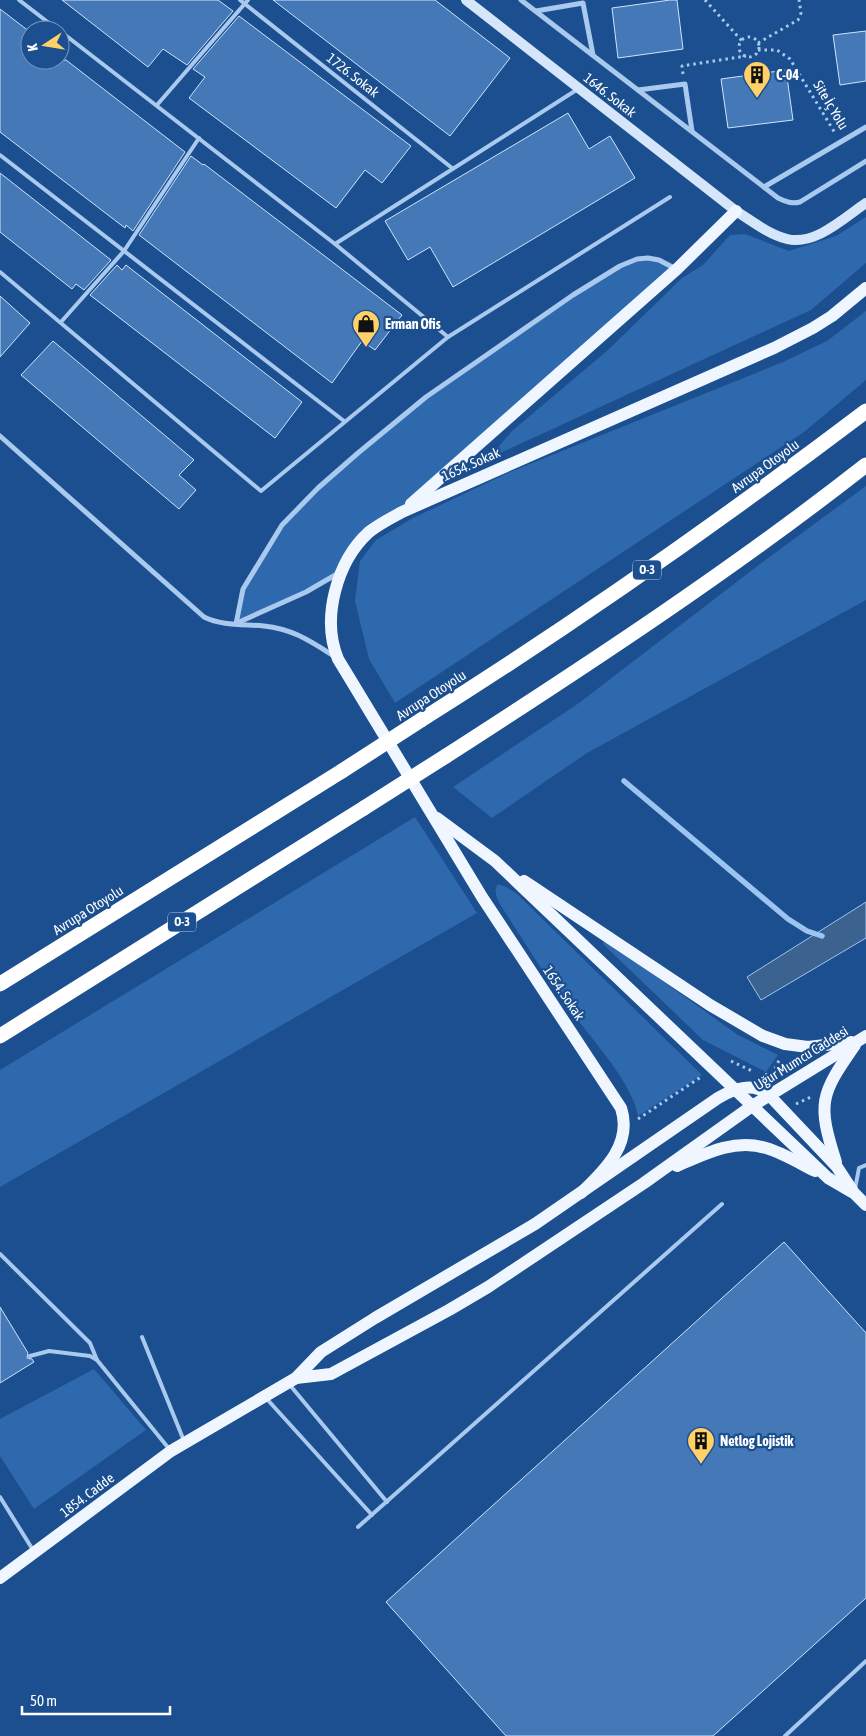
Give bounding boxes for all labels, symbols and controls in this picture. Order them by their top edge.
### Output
north arrow [20,20,70,70]
text: K [24,43,41,53]
street label: 1726. Sokak [324,50,382,100]
building icon: C-04 [742,60,772,99]
place label: C-04 [776,67,799,83]
street label: 1646. Sokak [581,70,639,120]
street label: Site İç Yolu [810,78,852,132]
shop icon: Erman Ofis [351,309,381,348]
place label: Erman Ofis [385,316,441,332]
street label: Avrupa Otoyolu [728,436,802,496]
street label: 1654. Sokak [439,444,503,484]
road number: O-3 [633,560,661,580]
street label: Avrupa Otoyolu [393,667,469,723]
street label: Avrupa Otoyolu [50,882,126,938]
road number: O-3 [168,912,196,932]
street label: 1654. Sokak [540,963,588,1023]
street label: Uğur Mumcu Caddesi [751,1023,851,1093]
building icon: Netlog Lojistik [686,1426,716,1465]
place label: Netlog Lojistik [720,1433,794,1449]
street label: 1854. Cadde [57,1470,117,1520]
scale bar [22,1684,170,1716]
text: 50 m [30,1692,57,1709]

